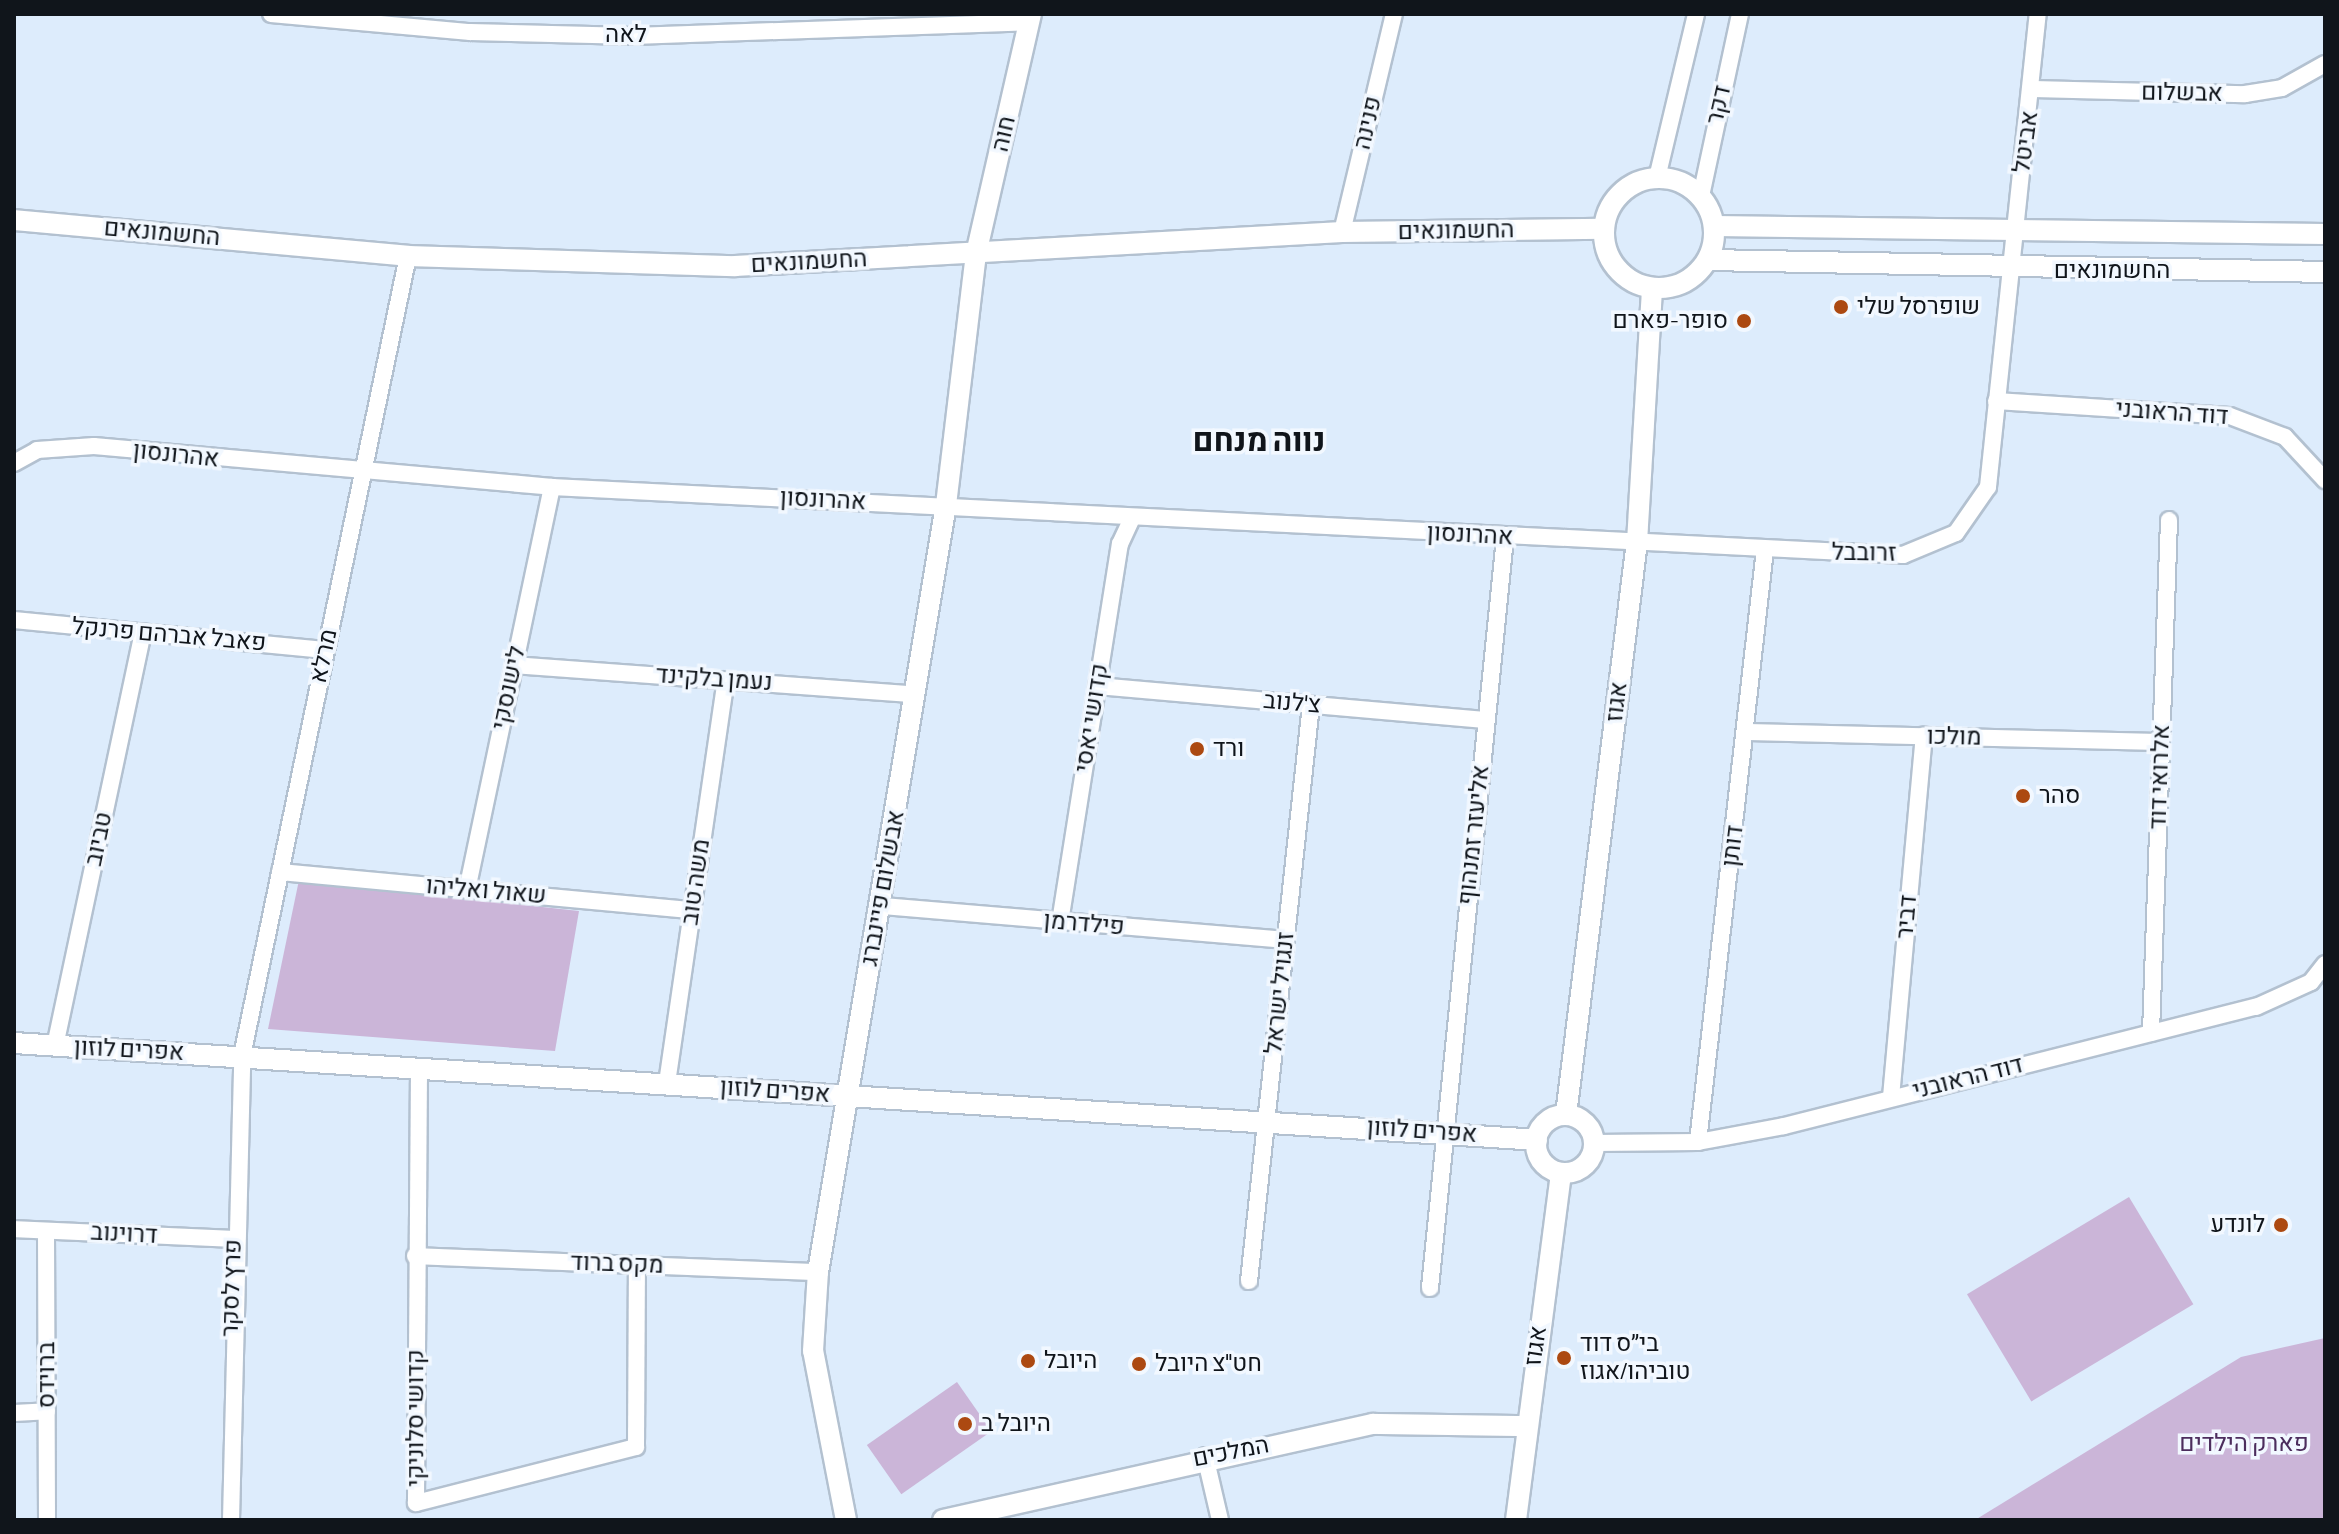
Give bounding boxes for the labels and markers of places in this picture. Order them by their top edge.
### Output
place label: שופרסל שלי [1857,293,1980,321]
marker: שופרסל שלי [1832,298,1850,316]
place label: סופר-פארם [1613,307,1728,335]
marker: סופר-פארם [1735,312,1753,330]
place label: ורד [1213,735,1244,763]
marker: ורד [1188,740,1206,758]
place label: סהר [2039,782,2080,810]
marker: סהר [2014,787,2032,805]
place label: לונדע [2211,1211,2265,1239]
marker: לונדע [2272,1216,2290,1234]
place label: בי״ס דוד טוביהו/אגוז [1580,1330,1690,1386]
place label: היובל [1044,1347,1097,1375]
marker: בי״ס דוד טוביהו/אגוז [1555,1349,1573,1367]
place label: חט"צ היובל [1155,1350,1262,1378]
marker: היובל [1019,1352,1037,1370]
marker: חט"צ היובל [1130,1355,1148,1373]
place label: היובל ב [981,1410,1051,1438]
marker: היובל ב [956,1415,974,1433]

